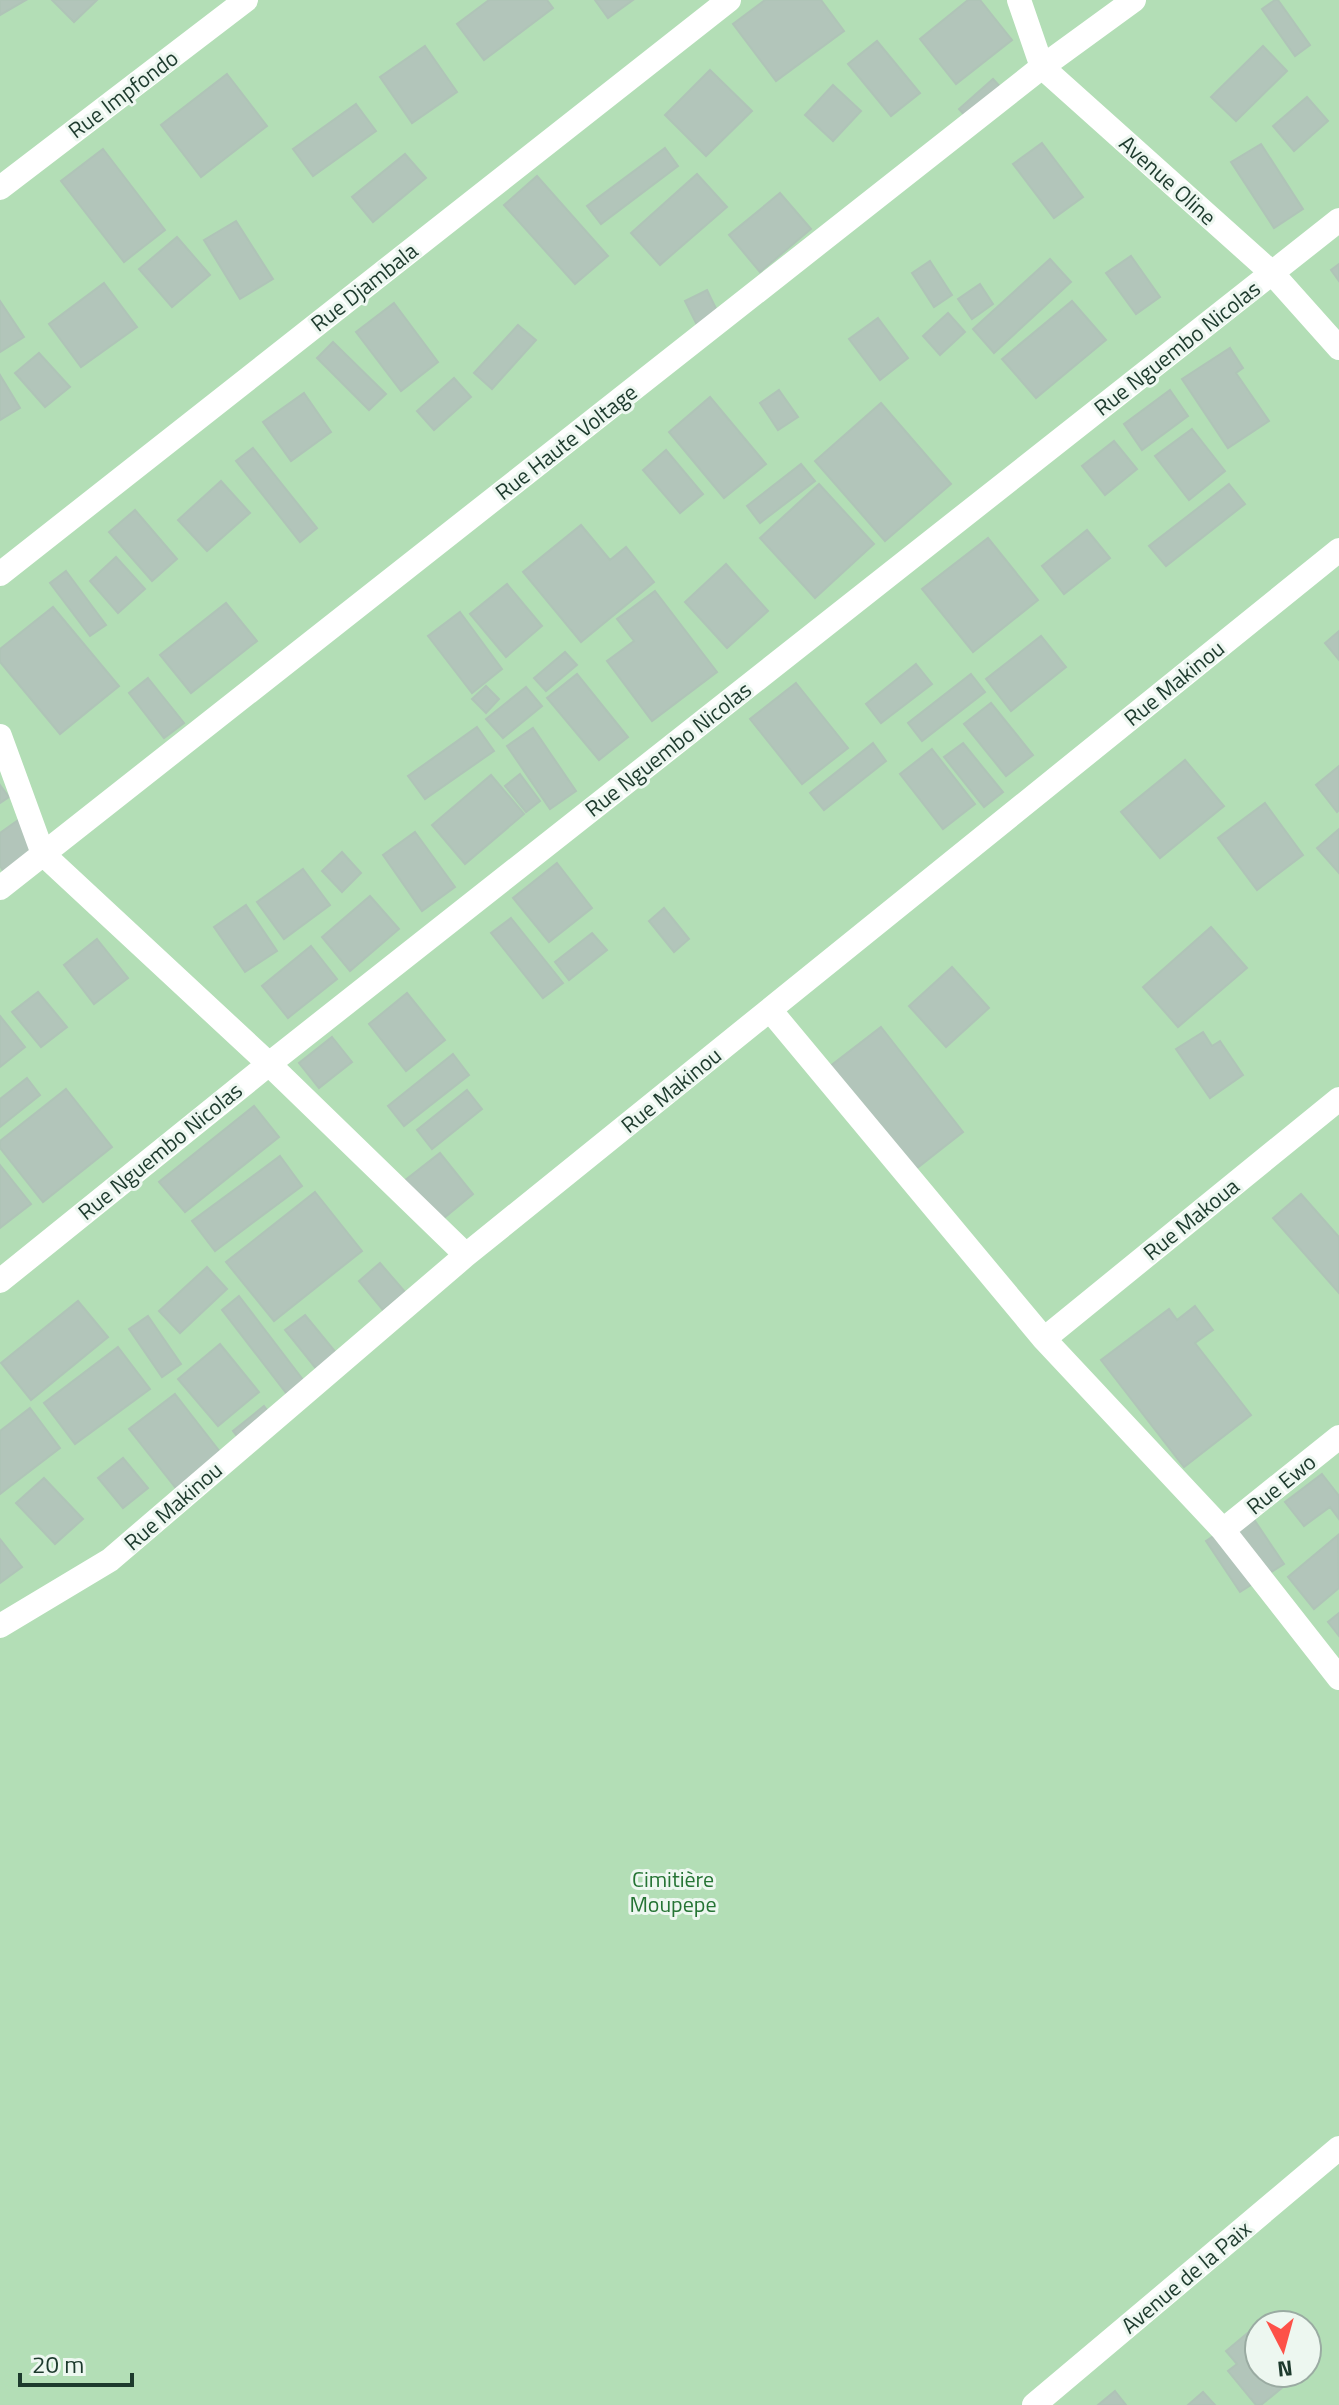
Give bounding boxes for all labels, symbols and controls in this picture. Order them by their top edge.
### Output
street label: Rue Impfondo [61,41,185,147]
street label: Avenue Oline [1112,127,1224,233]
street label: Rue Djambala [303,234,425,340]
street label: Rue Nguembo Nicolas [1086,272,1268,424]
street label: Rue Haute Voltage [488,376,644,508]
street label: Rue Makinou [1116,632,1232,734]
street label: Rue Nguembo Nicolas [577,673,759,825]
street label: Rue Makinou [613,1039,729,1141]
street label: Rue Nguembo Nicolas [70,1074,250,1228]
street label: Rue Makoua [1136,1170,1246,1268]
street label: Rue Ewo [1239,1445,1323,1523]
street label: Rue Makinou [116,1453,230,1559]
park label: Cimitière Moupepe [629,1862,717,1921]
street label: Avenue de la Paix [1113,2212,1259,2342]
north arrow [1243,2309,1323,2389]
scale bar [20,2337,132,2387]
text: 20 m [32,2346,84,2382]
text: N [1276,2351,1294,2387]

